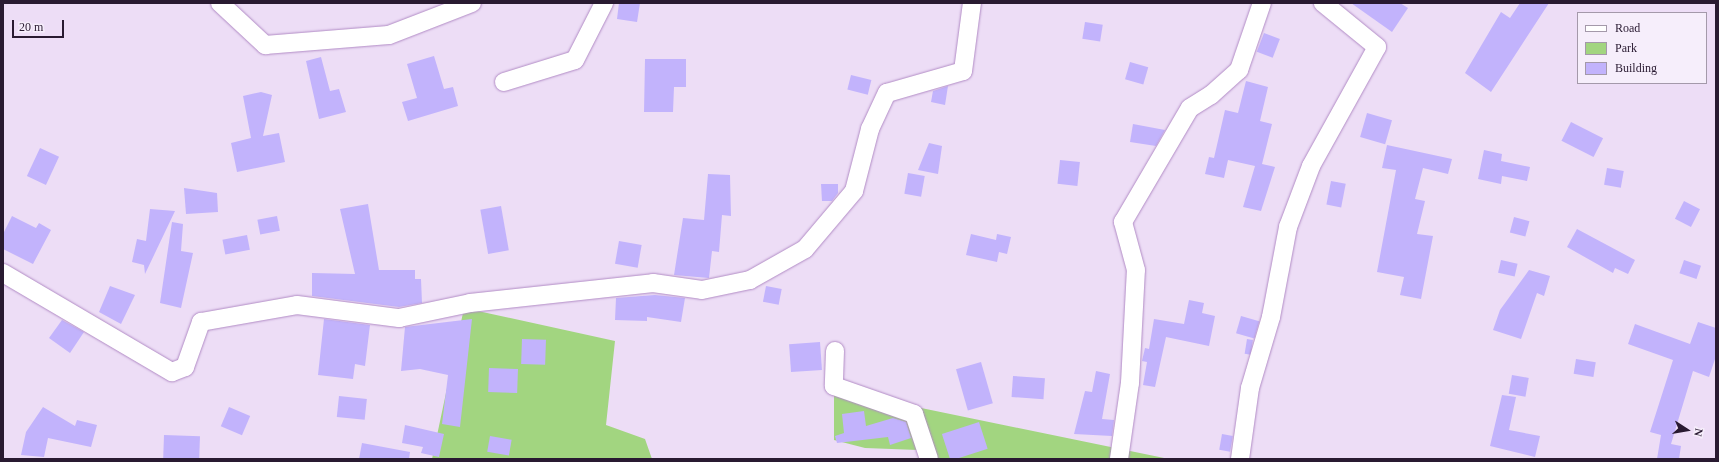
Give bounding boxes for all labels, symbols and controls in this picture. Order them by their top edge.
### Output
scale bar [14,12,66,38]
legend [1577,12,1707,84]
text: 20 m [19,20,43,34]
text: Road [1615,21,1640,35]
text: Park [1615,41,1637,55]
text: Building [1615,61,1657,75]
north arrow [1667,410,1707,450]
text: N [1692,427,1705,438]

